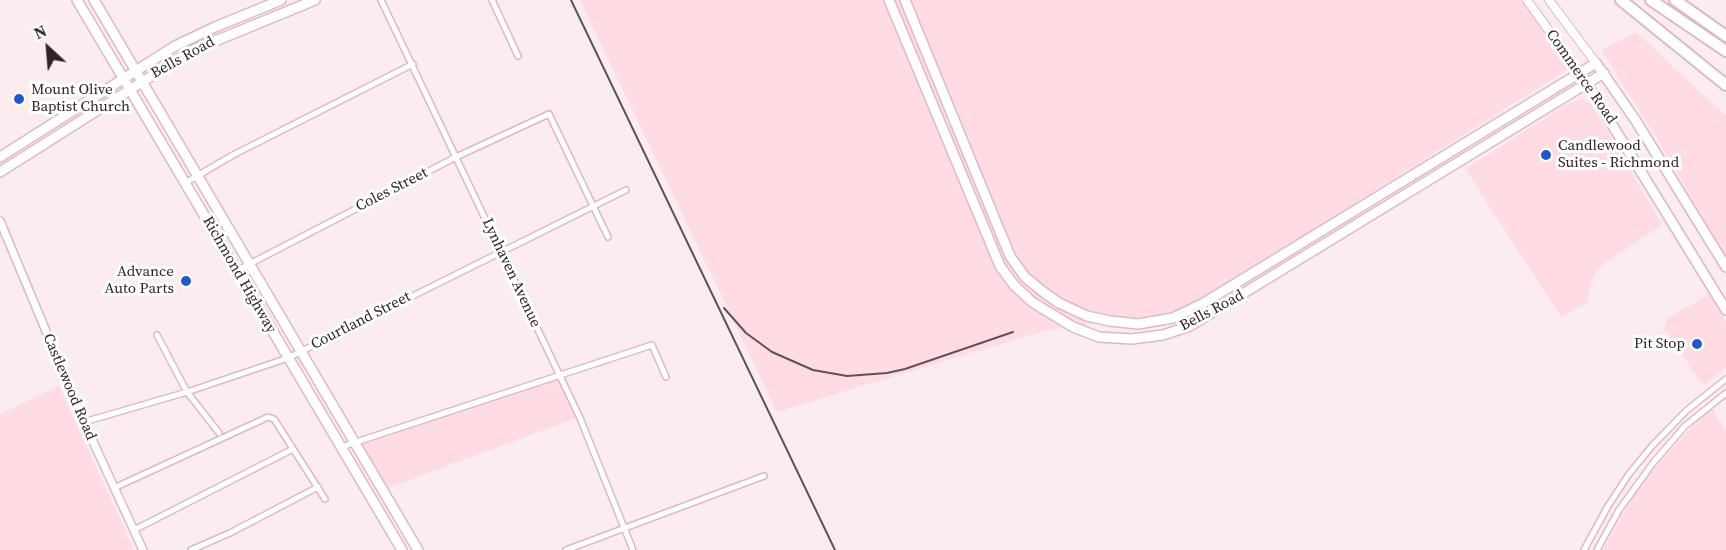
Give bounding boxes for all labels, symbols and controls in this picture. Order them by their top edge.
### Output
north arrow [18,18,78,78]
text: N [30,19,50,44]
street label: Commerce Road [1542,26,1620,128]
street label: Bells Road [148,33,218,83]
place label: Mount Olive Baptist Church [31,81,130,116]
marker: Mount Olive Baptist Church [12,92,26,106]
place label: Candlewood Suites - Richmond [1558,137,1679,172]
marker: Candlewood Suites - Richmond [1539,148,1553,162]
street label: Coles Street [353,164,431,216]
street label: Richmond Highway [198,213,280,337]
street label: Lynhaven Avenue [478,216,544,330]
place label: Advance Auto Parts [105,263,174,298]
marker: Advance Auto Parts [179,274,193,288]
street label: Bells Road [1177,287,1247,335]
street label: Courtland Street [308,288,414,354]
street label: Castlewood Road [38,331,100,443]
place label: Pit Stop [1634,335,1685,353]
marker: Pit Stop [1690,337,1704,351]

